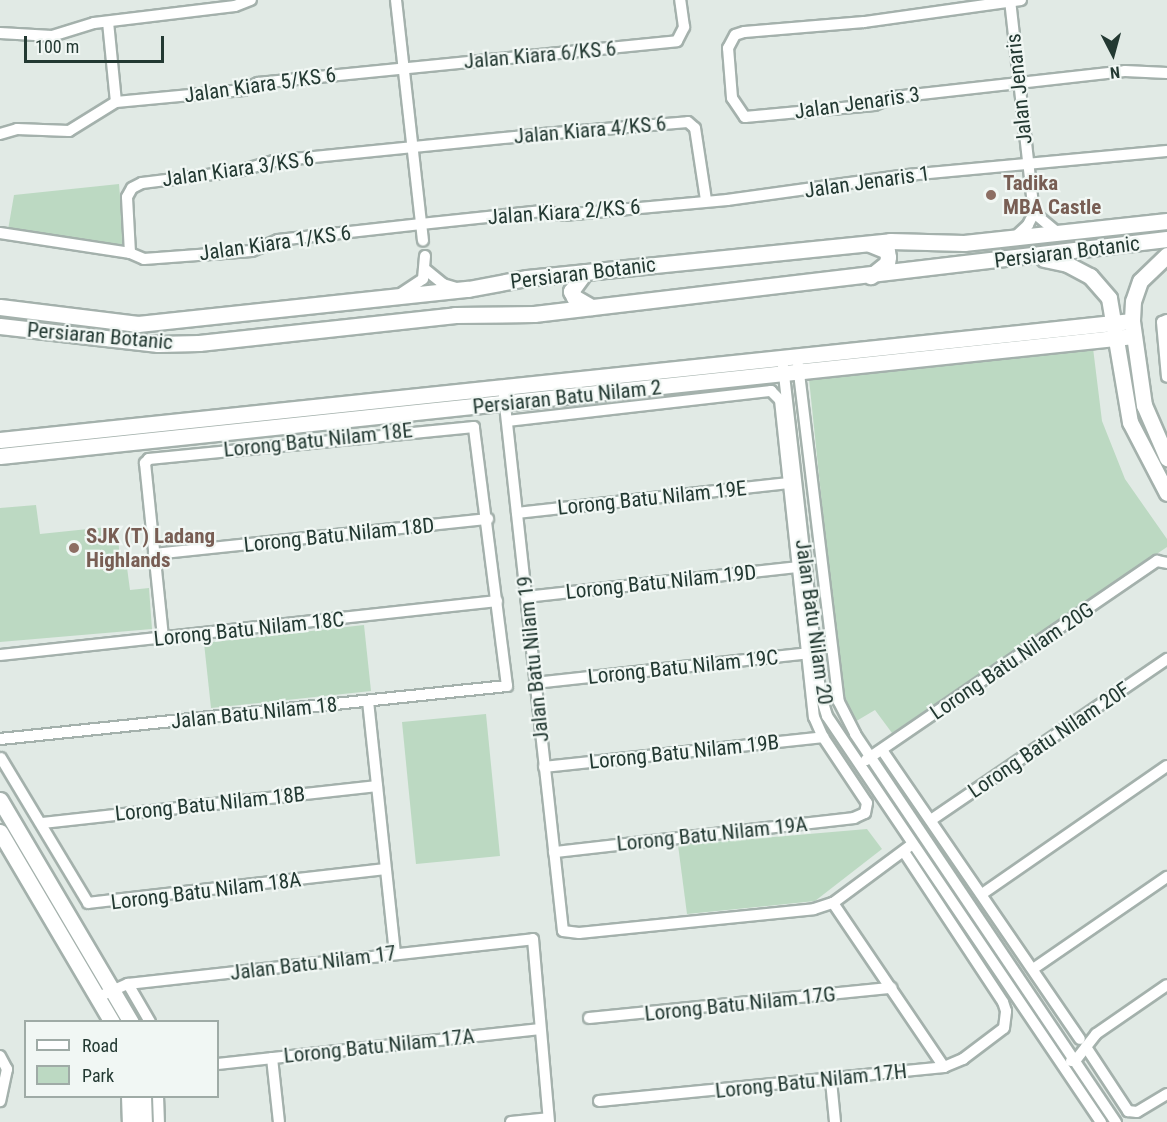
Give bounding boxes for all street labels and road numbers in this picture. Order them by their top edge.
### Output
street label: Jalan Jenaris [1001,32,1037,146]
street label: Jalan Kiara 6/KS 6 [463,36,617,74]
street label: Jalan Kiara 5/KS 6 [183,62,337,108]
street label: Jalan Jenaris 3 [793,82,921,124]
street label: Jalan Kiara 4/KS 6 [513,111,667,149]
street label: Jalan Kiara 3/KS 6 [161,146,315,192]
street label: Jalan Jenaris 1 [803,161,931,203]
street label: Jalan Kiara 2/KS 6 [487,194,641,230]
street label: Jalan Kiara 1/KS 6 [198,220,352,266]
street label: Persiaran Botanic [993,231,1141,273]
street label: Persiaran Botanic [509,252,657,294]
street label: Persiaran Botanic [26,317,174,355]
street label: Persiaran Batu Nilam 2 [471,375,663,419]
street label: Lorong Batu Nilam 18E [222,418,414,462]
street label: Lorong Batu Nilam 19E [556,476,748,520]
street label: Lorong Batu Nilam 18D [243,512,435,558]
street label: Jalan Batu Nilam 20 [790,538,838,706]
street label: Lorong Batu Nilam 19D [565,559,757,605]
street label: Jalan Batu Nilam 19 [512,575,554,743]
street label: Lorong Batu Nilam 20G [925,597,1099,725]
street label: Lorong Batu Nilam 18C [153,606,345,652]
street label: Lorong Batu Nilam 19C [587,644,779,690]
street label: Lorong Batu Nilam 20F [963,677,1135,803]
street label: Jalan Batu Nilam 18 [170,692,338,734]
street label: Lorong Batu Nilam 19B [588,729,780,775]
street label: Lorong Batu Nilam 18B [114,781,306,827]
street label: Lorong Batu Nilam 19A [615,811,809,857]
street label: Lorong Batu Nilam 18A [109,867,303,915]
street label: Jalan Batu Nilam 17 [229,940,397,986]
street label: Lorong Batu Nilam 17G [643,981,837,1027]
street label: Lorong Batu Nilam 17A [282,1023,476,1069]
street label: Lorong Batu Nilam 17H [714,1058,908,1104]

